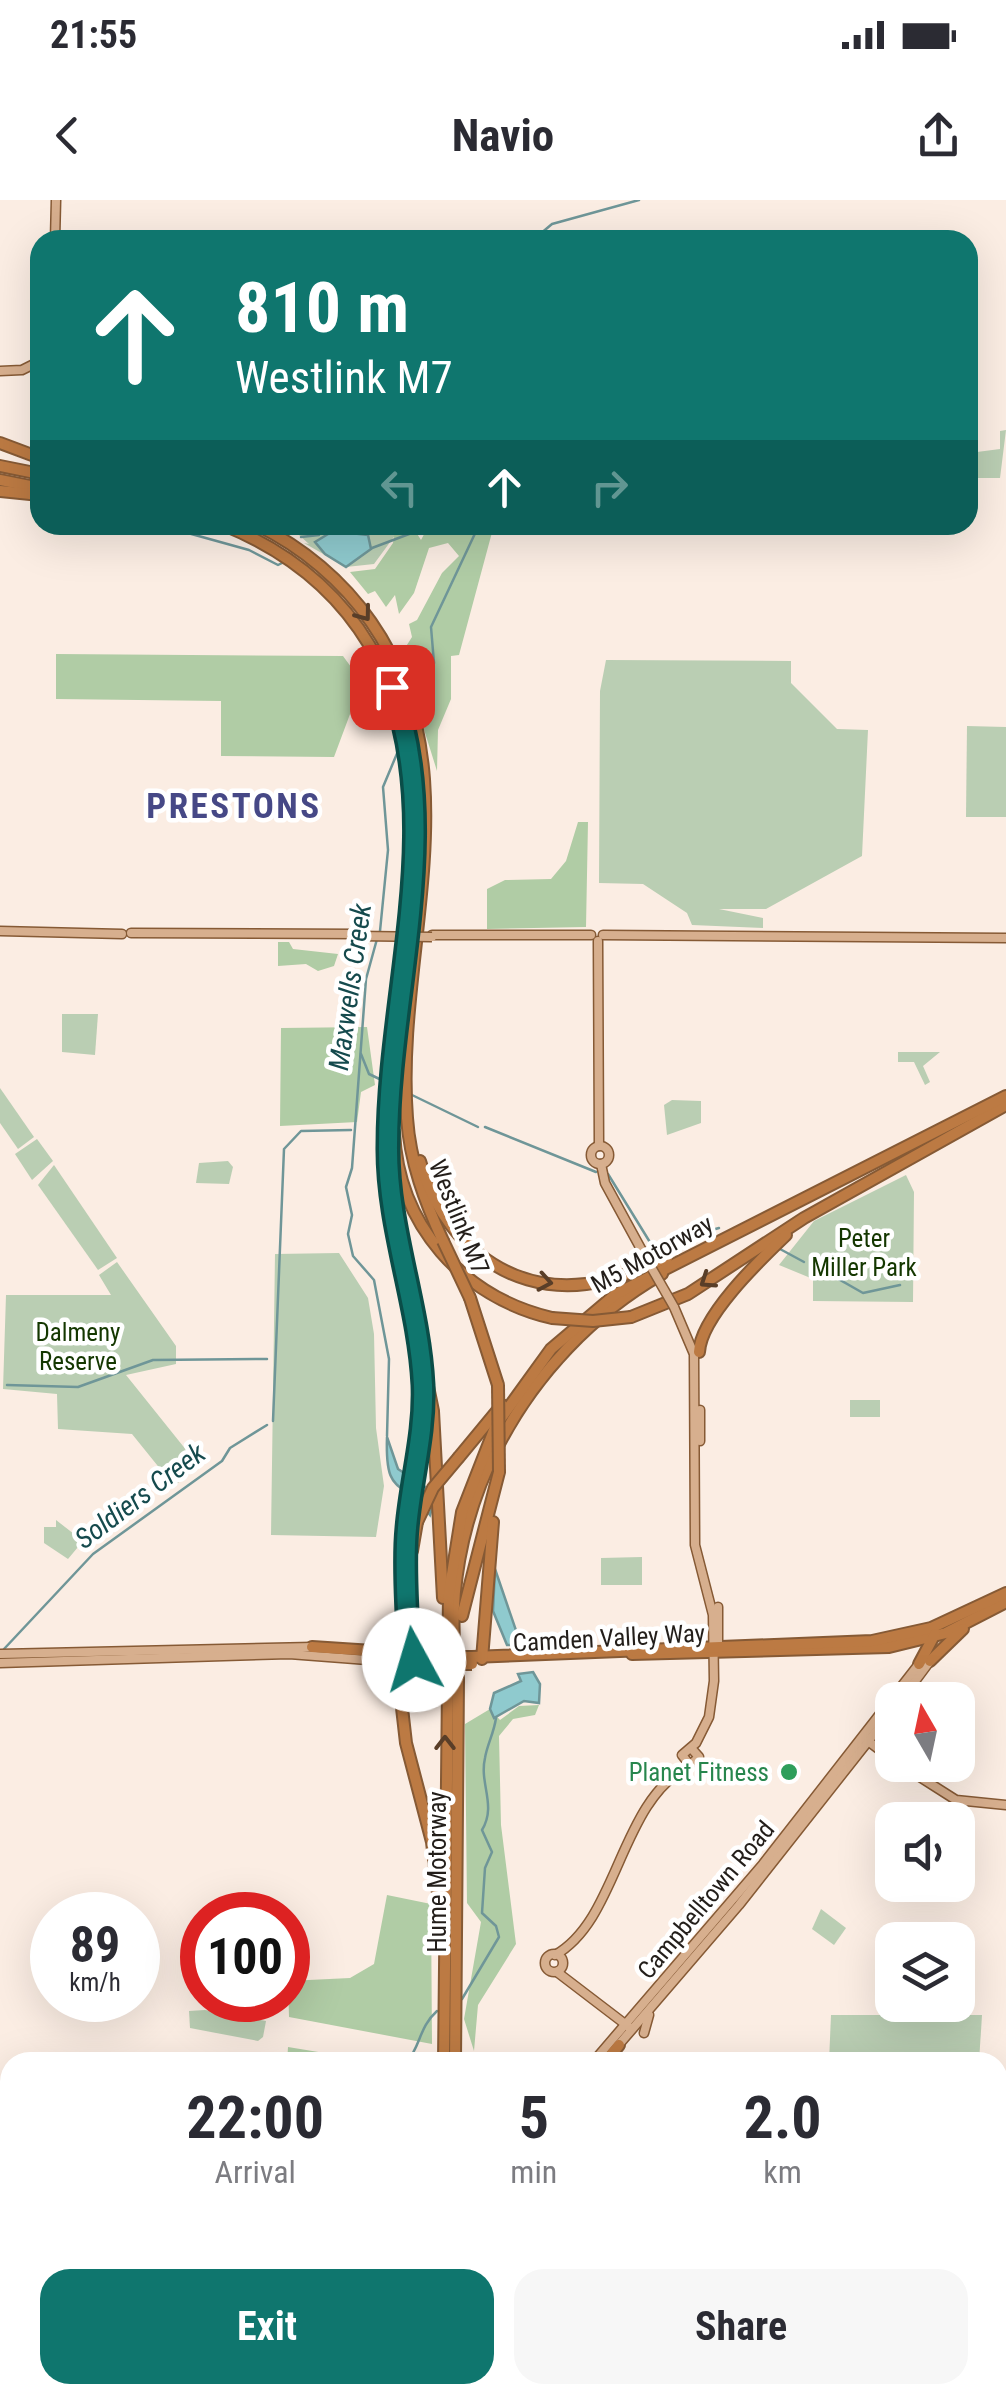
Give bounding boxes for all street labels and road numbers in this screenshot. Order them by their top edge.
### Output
street label: Westlink M7 [423,1155,495,1279]
street label: M5 Motorway [586,1209,718,1299]
street label: Camden Valley Way [512,1618,706,1658]
street label: Hume Motorway [423,1791,452,1953]
street label: Campbelltown Road [632,1815,780,1985]

